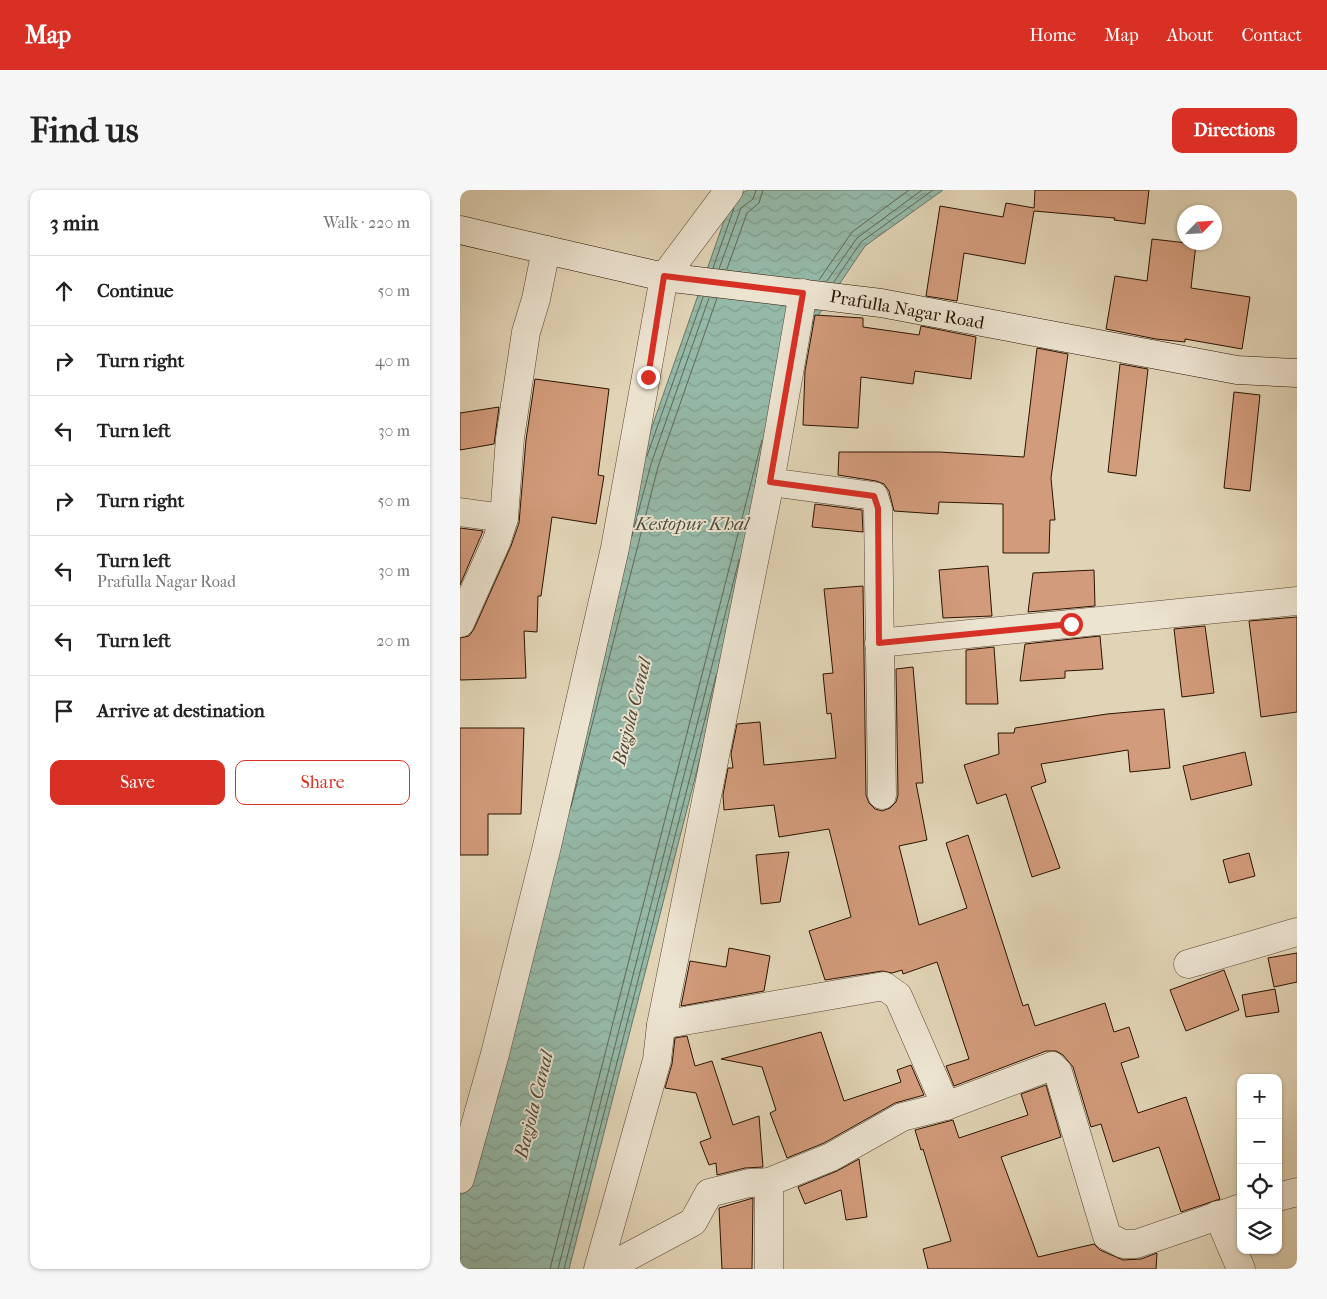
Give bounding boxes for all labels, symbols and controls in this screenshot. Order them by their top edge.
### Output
text: Map [25,21,71,49]
text: Home [1029,25,1076,46]
text: Map [1104,25,1139,46]
text: About [1167,25,1213,46]
text: Contact [1241,25,1302,46]
button: Directions [1172,108,1297,153]
text: Find us [30,110,139,151]
north arrow [1177,205,1222,250]
text: 3 min [50,211,99,235]
text: Walk · 220 m [323,213,410,232]
icon: ahead [50,277,78,305]
text: Continue [97,280,173,302]
text: 50 m [378,281,410,300]
street label: Prafulla Nagar Road [828,286,986,334]
icon: right [50,347,78,375]
text: Turn right [97,350,184,372]
text: 40 m [375,351,410,370]
route end [637,366,660,389]
icon: left [50,417,78,445]
text: Turn left [97,420,171,442]
text: 30 m [378,421,410,440]
icon: right [50,487,78,515]
text: Turn right [97,490,184,512]
text: 50 m [378,491,410,510]
water label: Kestopur Khal [633,513,751,535]
text: Turn left [97,550,171,572]
icon: left [50,557,78,585]
text: 30 m [378,561,410,580]
text: Prafulla Nagar Road [97,572,236,591]
route start [1060,613,1083,636]
icon: left [50,627,78,655]
text: Turn left [97,630,171,652]
text: 20 m [376,631,410,650]
water label: Bagjola Canal [608,654,656,769]
icon: arrive [50,697,78,725]
text: Arrive at destination [97,700,265,722]
button: Save [50,760,225,805]
button: Share [235,760,410,805]
water label: Bagjola Canal [510,1047,558,1162]
map controls [1237,1074,1282,1254]
button: + [1237,1074,1282,1119]
button: − [1237,1119,1282,1164]
button: locate [1237,1164,1282,1209]
button: layers [1237,1209,1282,1254]

